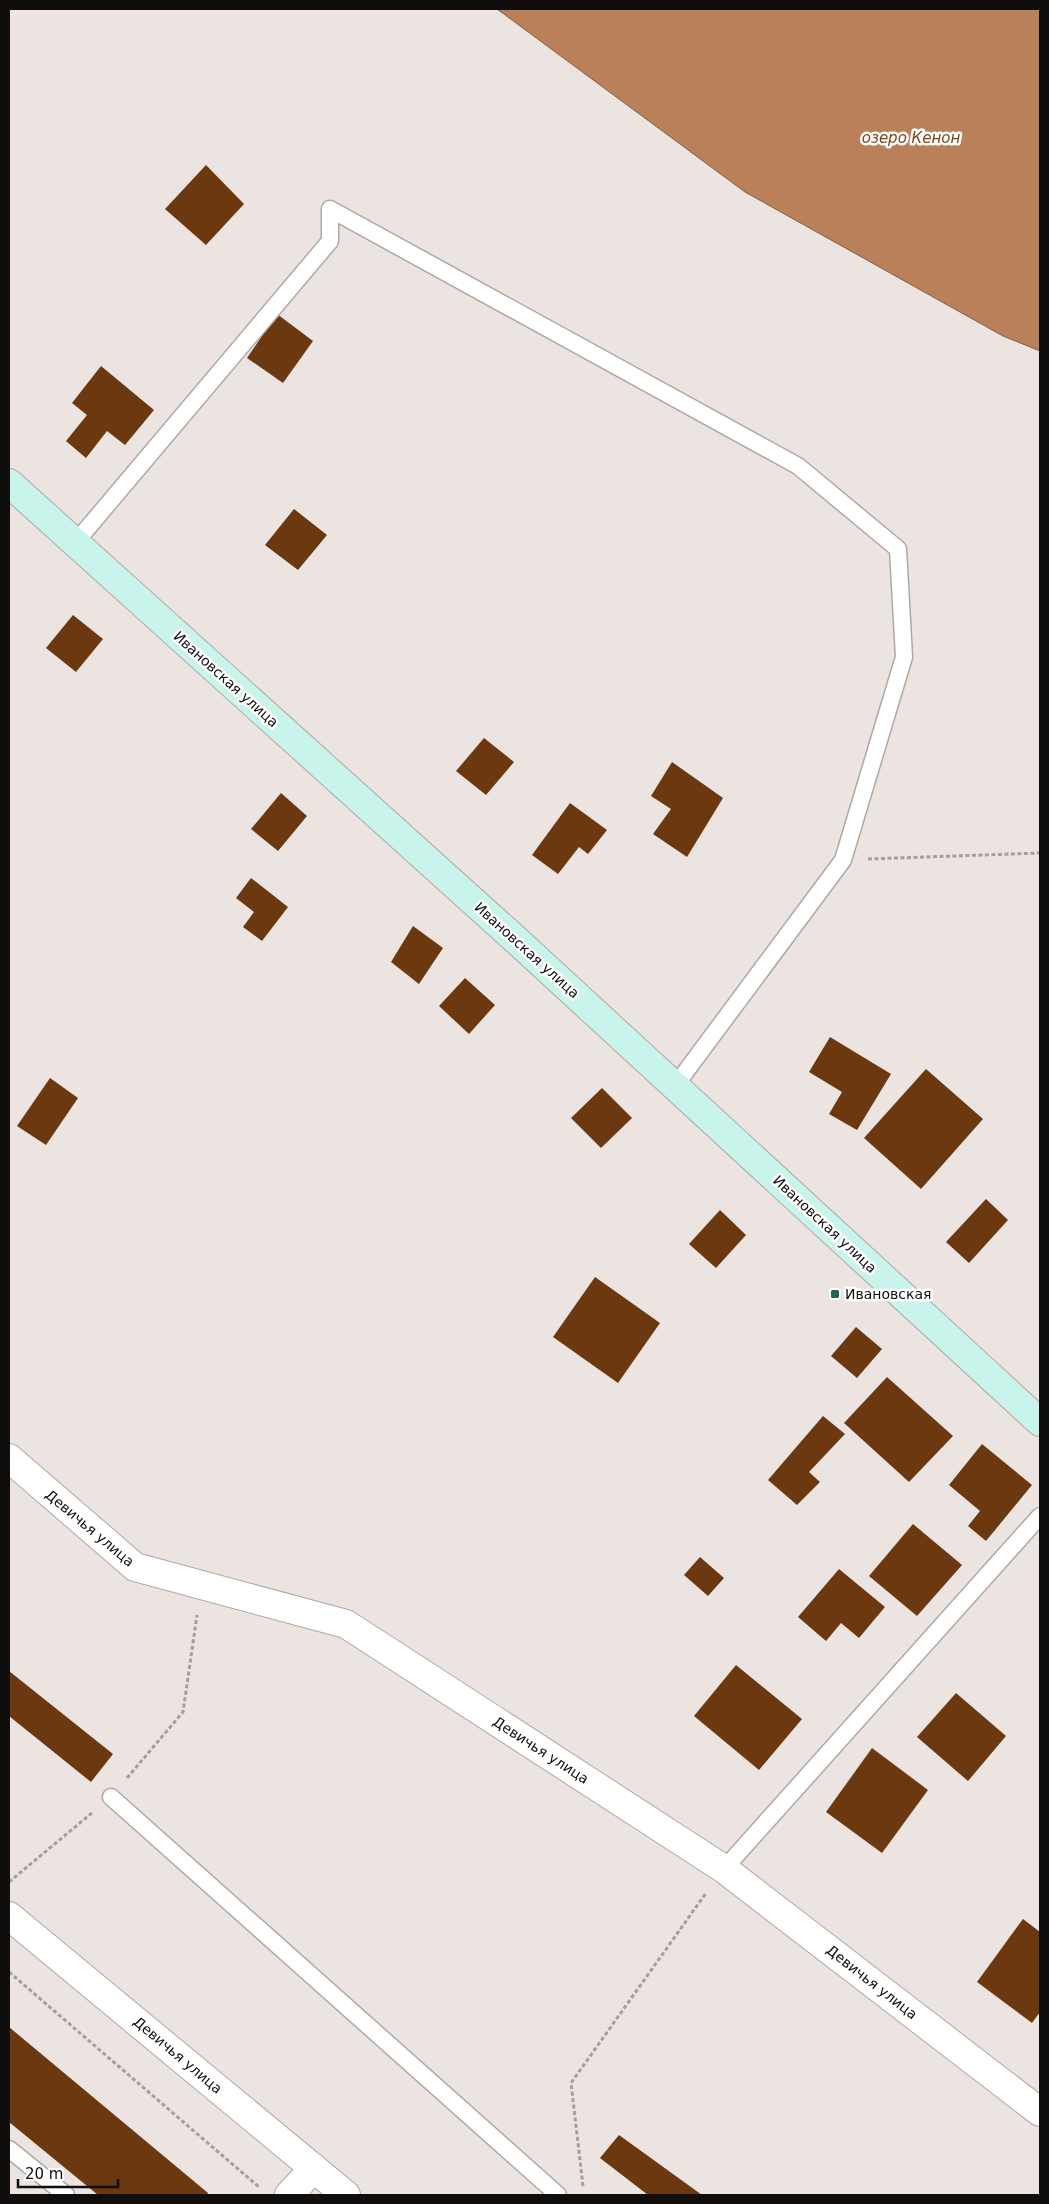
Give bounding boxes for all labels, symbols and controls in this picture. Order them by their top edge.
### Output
water label: озеро Кенон [862,129,960,147]
street label: Ивановская улица [170,628,282,730]
street label: Ивановская улица [471,899,583,1001]
street label: Ивановская улица [770,1172,880,1276]
place label: Ивановская [845,1286,931,1302]
marker: Ивановская [829,1288,841,1300]
street label: Девичья улица [42,1486,138,1570]
street label: Девичья улица [490,1713,592,1787]
street label: Девичья улица [823,1942,921,2022]
street label: Девичья улица [130,2013,226,2097]
scale bar [18,2156,118,2188]
text: 20 m [25,2165,63,2183]

